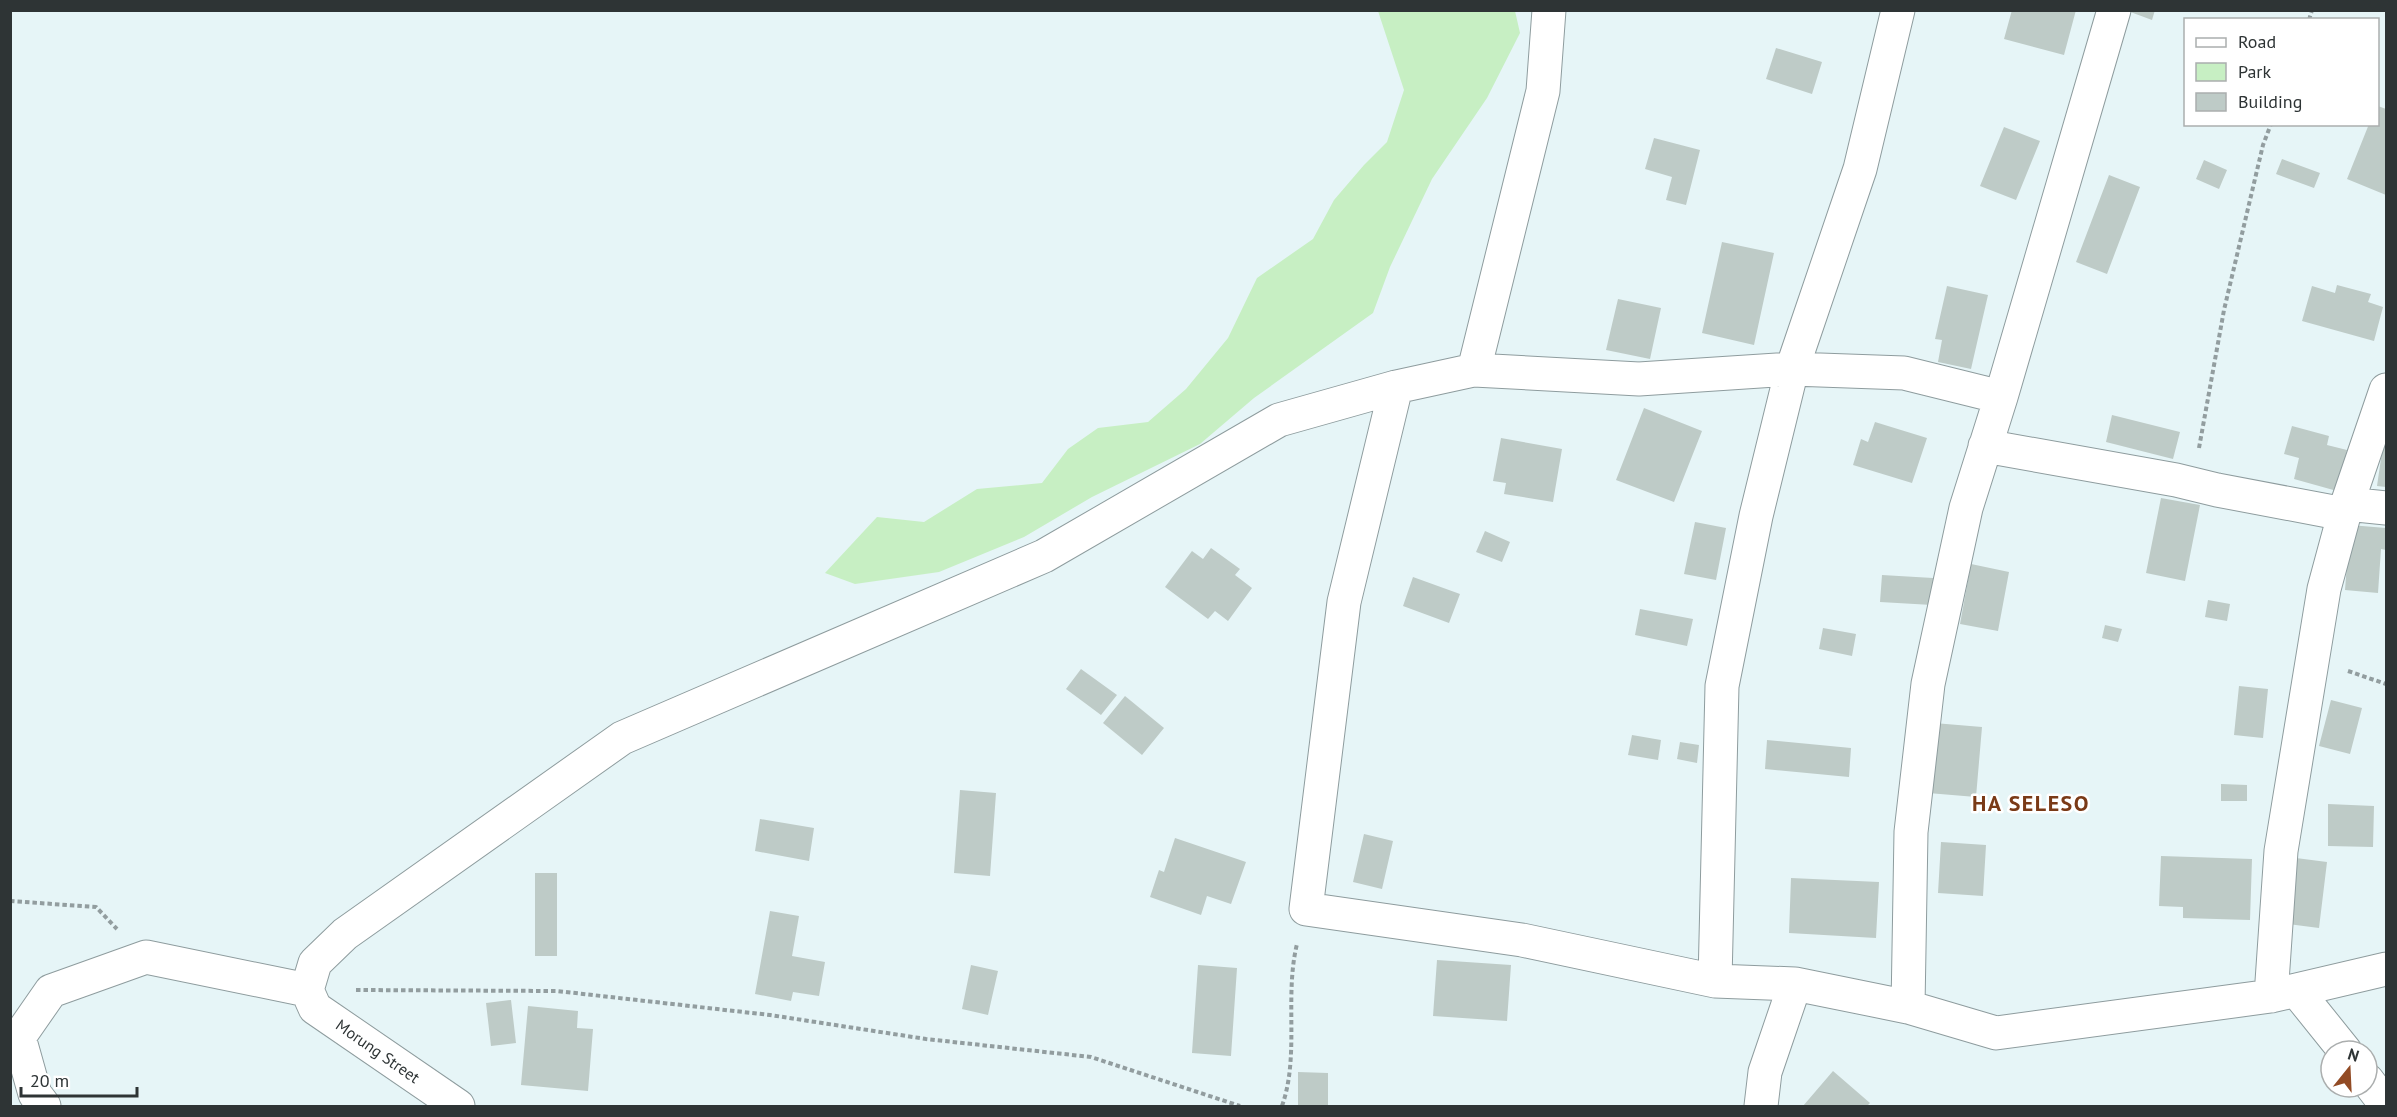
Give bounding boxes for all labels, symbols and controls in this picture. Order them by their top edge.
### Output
legend [2184,18,2379,126]
text: Road [2238,30,2276,53]
text: Park [2238,60,2271,83]
text: Building [2238,90,2302,113]
district label: HA SELESO [1972,789,2090,817]
street label: Morung Street [332,1015,424,1088]
north arrow [2319,1039,2379,1099]
text: N [2346,1044,2362,1066]
scale bar [21,1060,136,1098]
text: 20 m [30,1069,69,1092]

